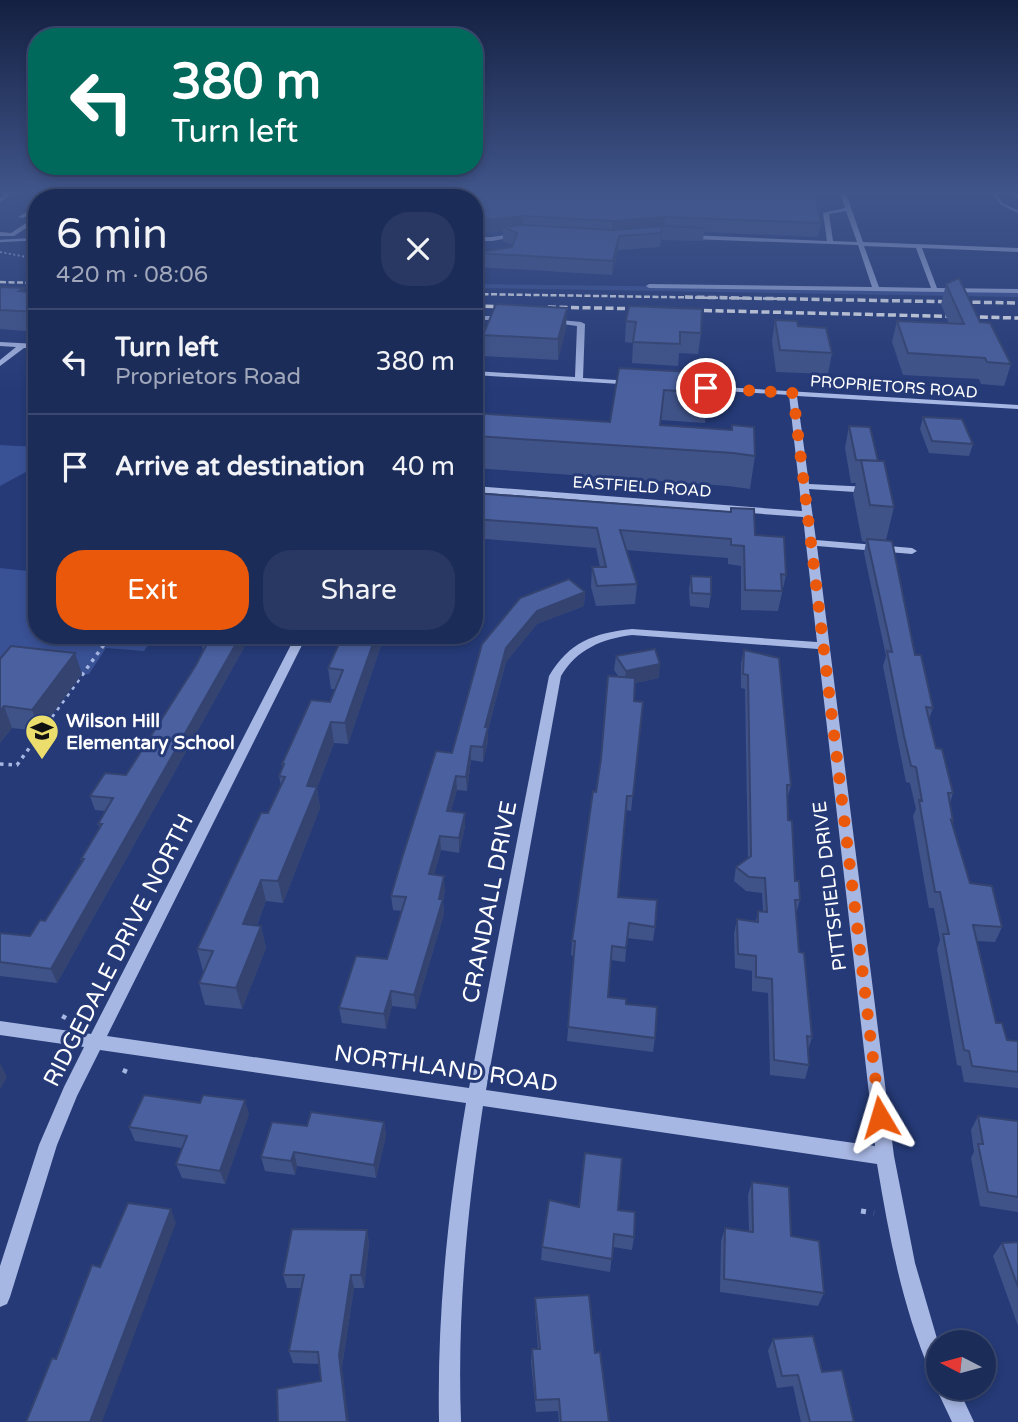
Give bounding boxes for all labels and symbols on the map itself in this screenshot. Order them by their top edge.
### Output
pin [676,358,736,418]
street label: PROPRIETORS ROAD [809,371,978,403]
street label: EASTFIELD ROAD [572,472,712,502]
place label: Wilson Hill Elementary School [66,710,235,755]
school or university icon: Wilson Hill Elementary School [23,712,61,761]
street label: CRANDALL DRIVE [457,799,523,1006]
street label: PITTSFIELD DRIVE [809,800,851,972]
street label: RIDGEDALE DRIVE NORTH [38,810,200,1091]
street label: NORTHLAND ROAD [332,1039,560,1099]
position arrow [843,1080,917,1154]
north arrow [926,1330,996,1400]

